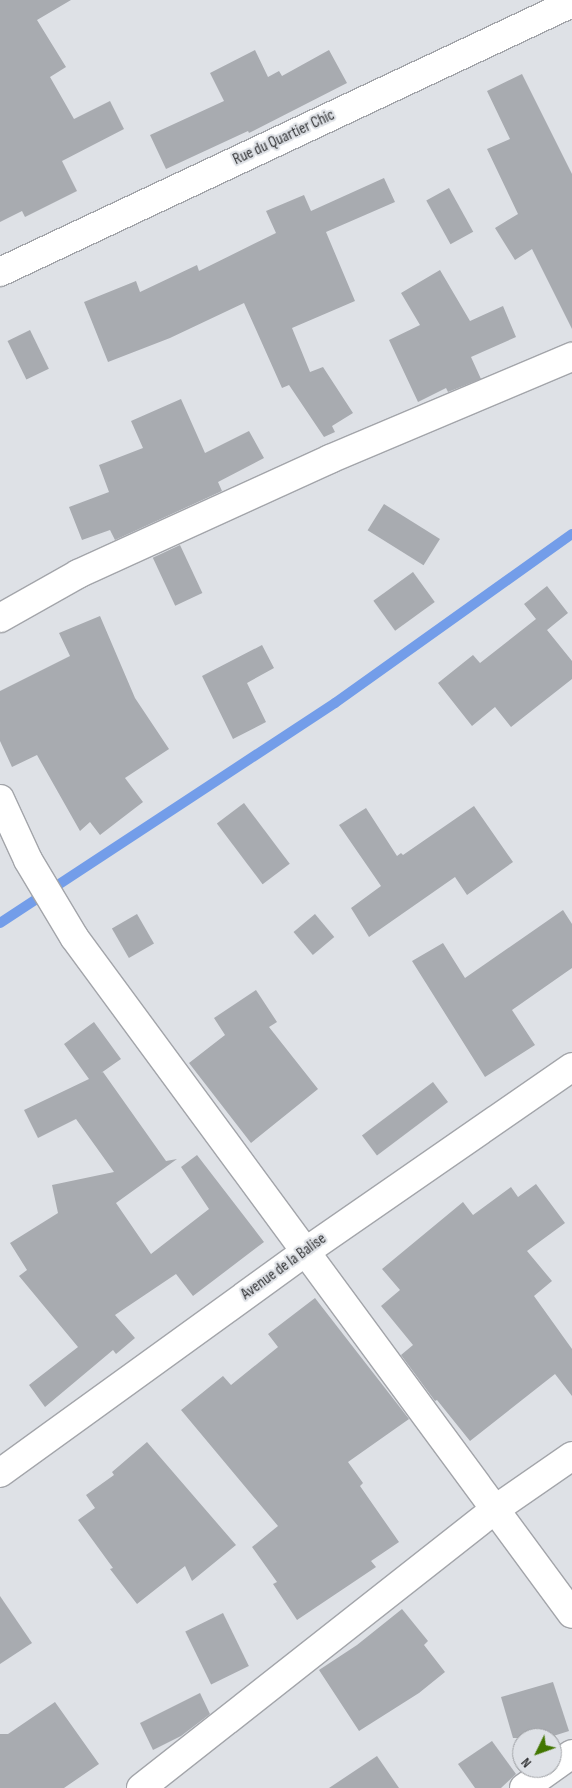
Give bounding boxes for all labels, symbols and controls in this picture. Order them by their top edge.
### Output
street label: Rue du Quartier Chic [230,106,338,170]
street label: Avenue de la Balise [238,1230,330,1304]
north arrow [512,1728,562,1778]
text: N [517,1754,535,1771]

